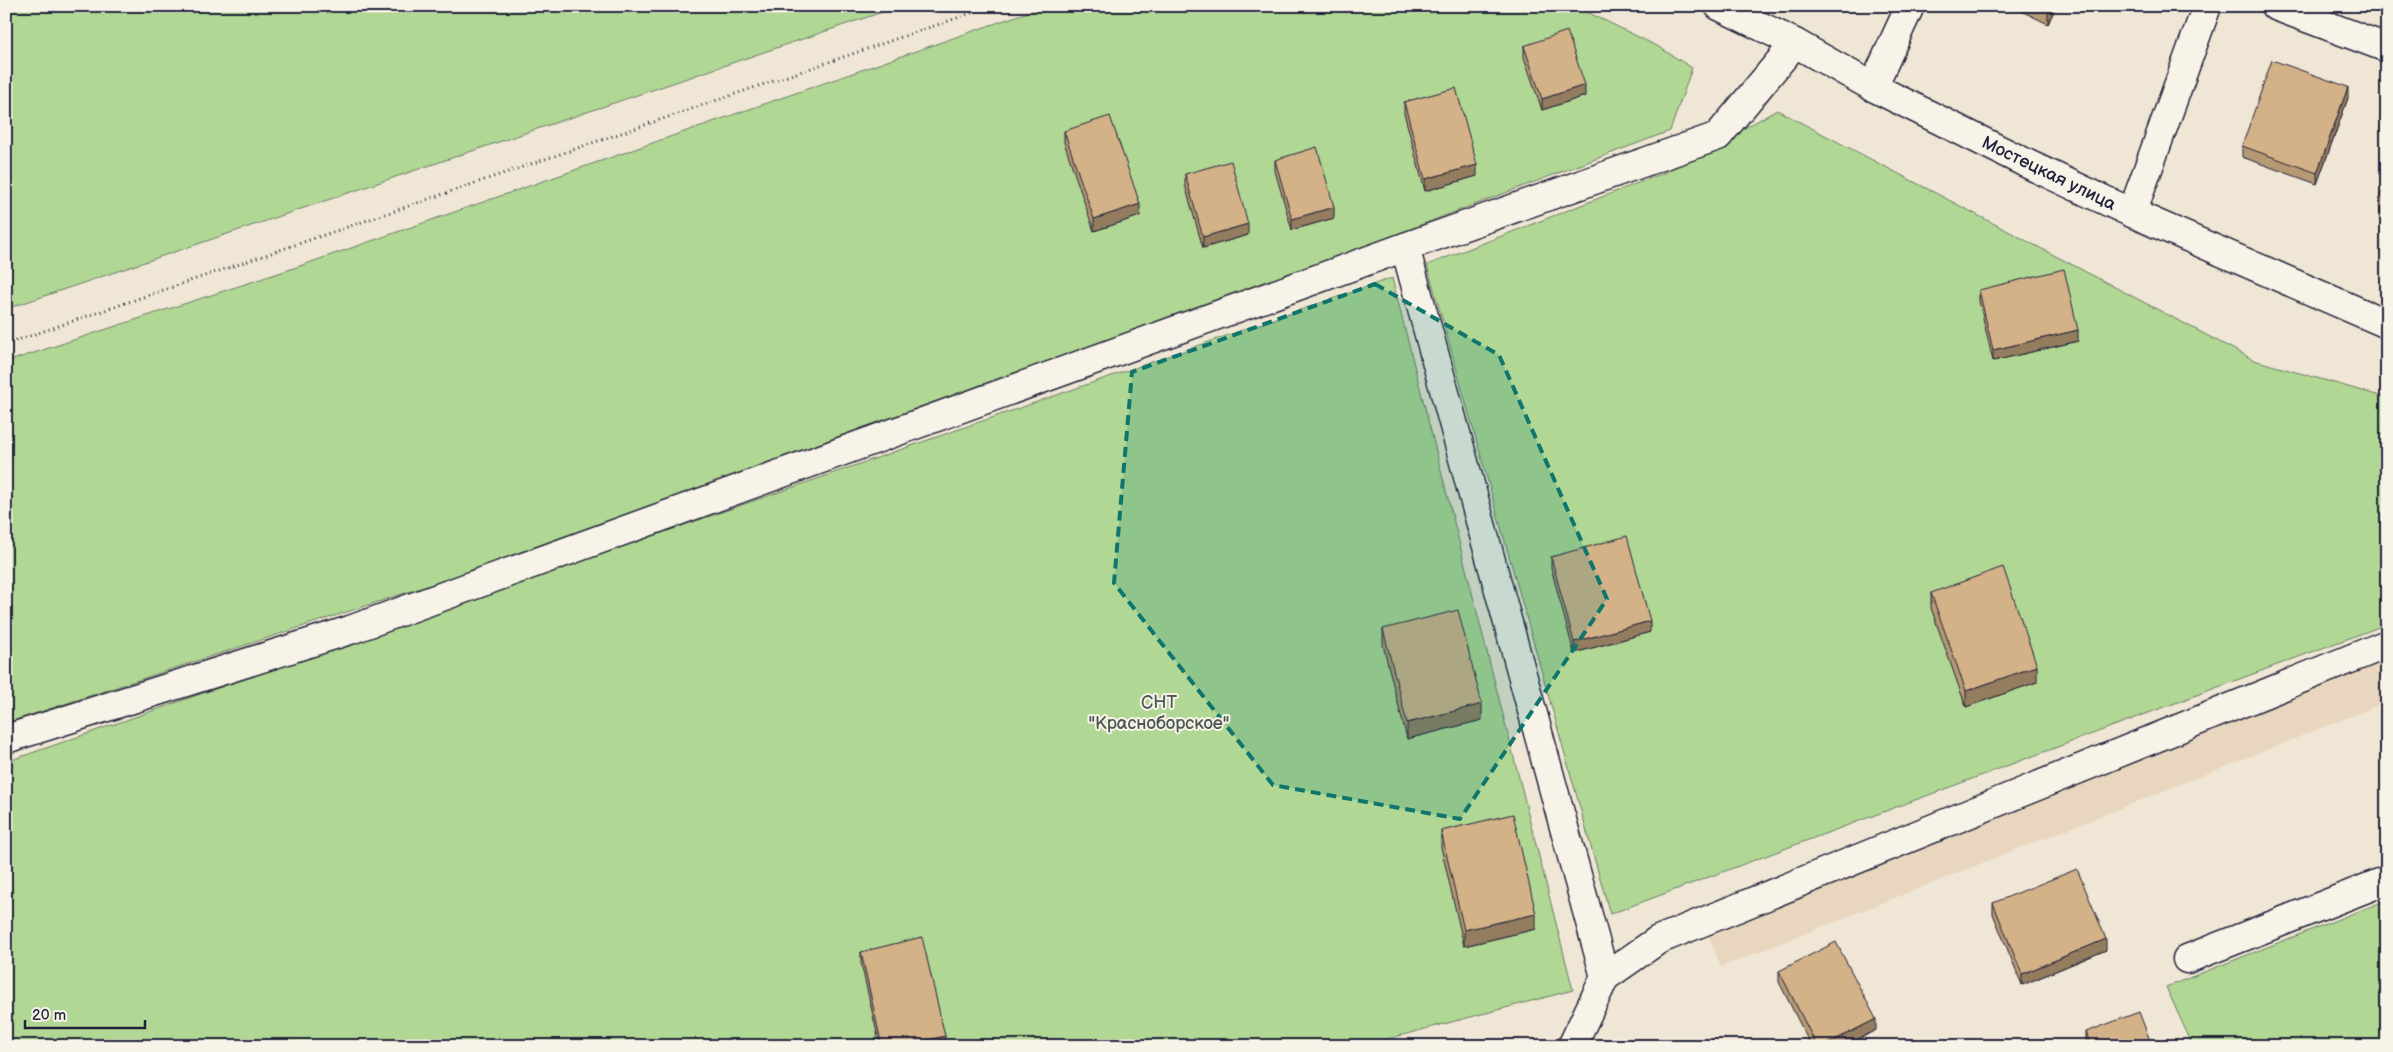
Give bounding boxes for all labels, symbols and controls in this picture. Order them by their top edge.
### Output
street label: Мостецкая улица [1978,132,2120,215]
park label: СНТ "Красноборское" [1088,692,1230,734]
scale bar [25,997,145,1029]
text: 20 m [32,1006,66,1025]

